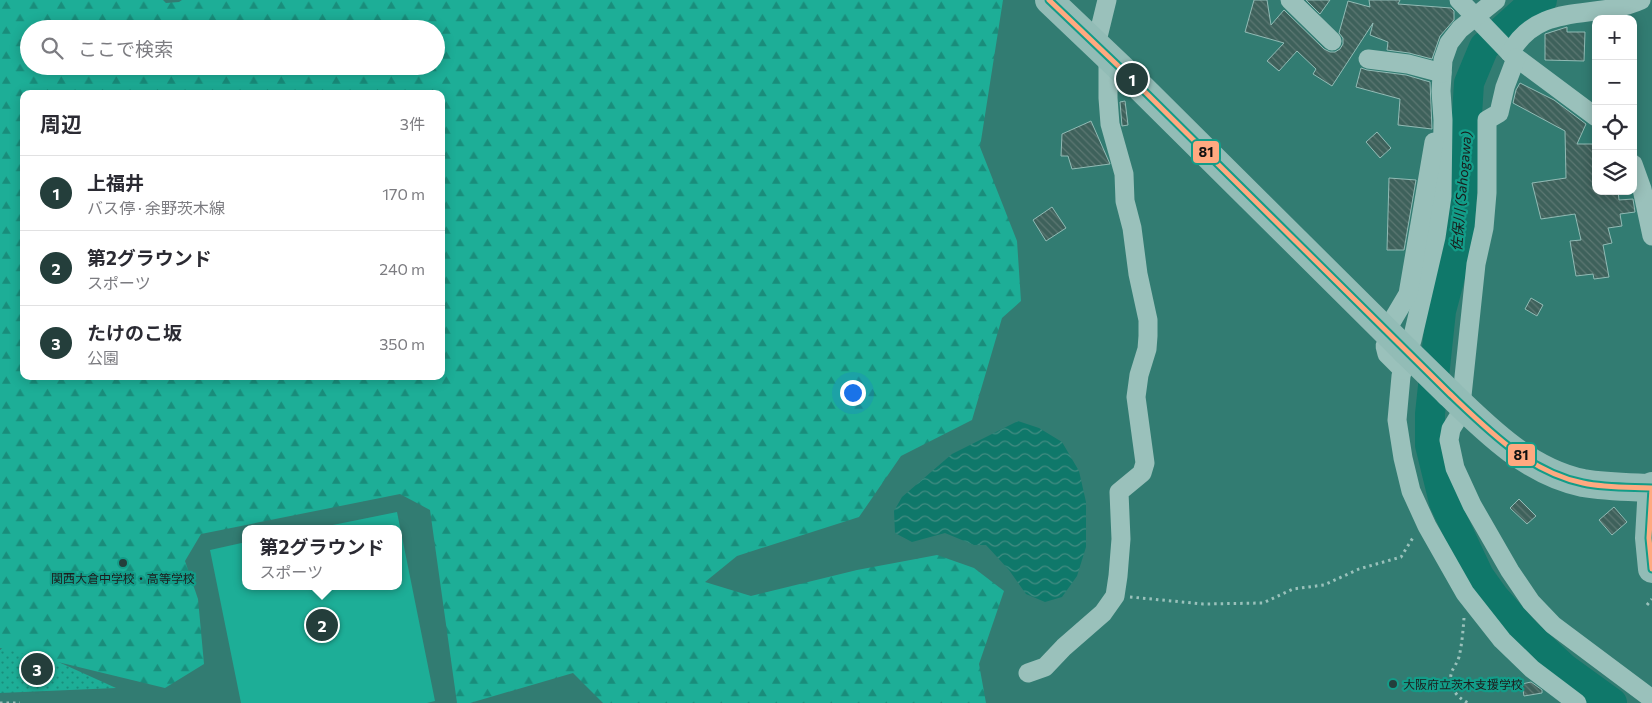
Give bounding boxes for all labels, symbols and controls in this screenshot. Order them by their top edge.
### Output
map controls [1592,15,1637,195]
button: + [1592,15,1637,60]
search box [20,20,445,75]
icon: search [38,34,66,62]
text: ここで検索 [78,37,173,60]
pin: 1 [1116,60,1148,98]
button: − [1592,60,1637,105]
button: locate [1592,105,1637,150]
text: 周辺 [40,111,82,136]
text: 3件 [400,114,425,133]
water label: 佐保川 (Sahogawa) [1447,130,1475,252]
line badge: 81 [1192,140,1220,164]
text: 81 [1199,143,1214,160]
button: layers [1592,150,1637,195]
text: 上福井 [87,171,144,194]
text: 1 [52,184,60,203]
text: 170 m [382,184,425,203]
text: バス停 · 余野茨木線 [87,198,225,217]
text: 第2グラウンド [87,246,212,269]
text: 2 [51,259,61,278]
text: 240 m [379,259,425,278]
text: スポーツ [87,273,151,292]
text: たけのこ坂 [87,321,182,344]
text: 3 [51,334,61,353]
text: 350 m [379,334,425,353]
text: 公園 [87,348,119,367]
your location [840,380,866,406]
line badge: 81 [1507,443,1536,467]
text: 81 [1514,446,1529,463]
popup [242,525,402,590]
text: 第2グラウンド [260,535,384,558]
marker: 関西大倉中学校・高等学校 [117,557,129,569]
text: スポーツ [260,562,323,581]
place label: 関西大倉中学校・高等学校 [51,571,195,585]
pin: 2 [306,606,338,644]
pin: 3 [21,650,53,688]
place label: 大阪府立茨木支援学校 [1403,677,1523,691]
marker: 大阪府立茨木支援学校 [1387,678,1399,690]

